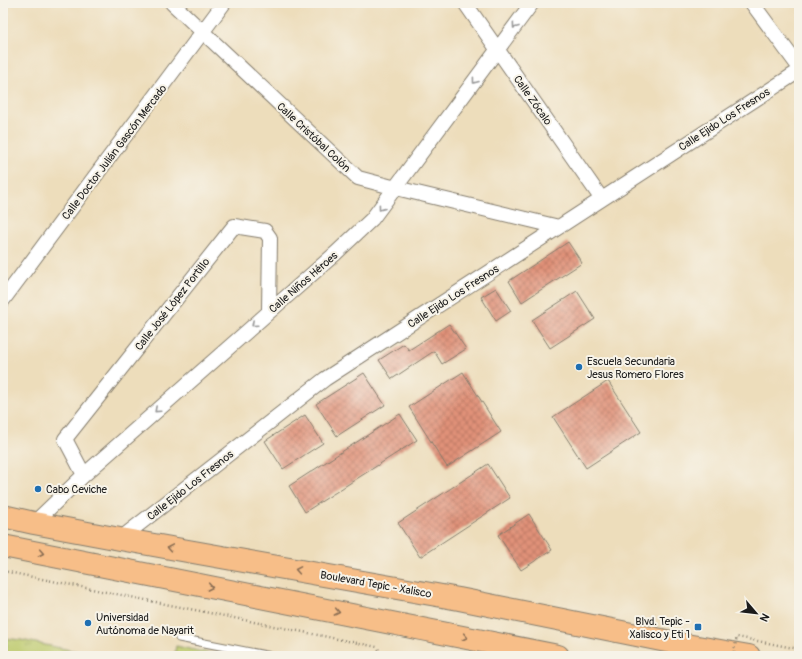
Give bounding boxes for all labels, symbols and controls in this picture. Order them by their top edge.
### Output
one-way arrow [513,22,520,29]
street label: Calle Zócalo [511,73,555,128]
one-way arrow [473,77,480,84]
street label: Calle Doctor Julián Gascón Mercado [59,82,170,222]
street label: Calle Ejido Los Fresnos [676,85,772,154]
street label: Calle Cristóbal Colón [274,100,353,175]
one-way arrow [378,203,385,210]
street label: Calle Niños Héroes [266,249,340,316]
street label: Calle José López Portillo [132,255,213,353]
street label: Calle Ejido Los Fresnos [405,262,501,331]
one-way arrow [252,320,259,327]
place label: Escuela Secundaria Jesus Romero Flores [587,355,684,381]
marker: Escuela Secundaria Jesus Romero Flores [574,362,584,372]
one-way arrow [154,406,162,413]
street label: Calle Ejido Los Fresnos [145,448,236,523]
place label: Cabo Ceviche [46,483,107,496]
marker: Cabo Ceviche [33,484,43,494]
one-way arrow [167,544,173,553]
one-way arrow [38,549,44,557]
one-way arrow [295,567,301,575]
street label: Boulevard Tepic - Xalisco [319,568,433,601]
one-way arrow [207,582,213,590]
north arrow [736,593,776,633]
one-way arrow [334,608,341,616]
place label: Universidad Autónoma de Nayarit [96,611,195,637]
text: N [757,611,772,624]
place label: Blvd. Tepic - Xalisco y Eti 1 [629,615,690,641]
marker: Universidad Autónoma de Nayarit [83,618,93,628]
marker: Blvd. Tepic - Xalisco y Eti 1 [693,622,703,632]
one-way arrow [462,633,468,641]

